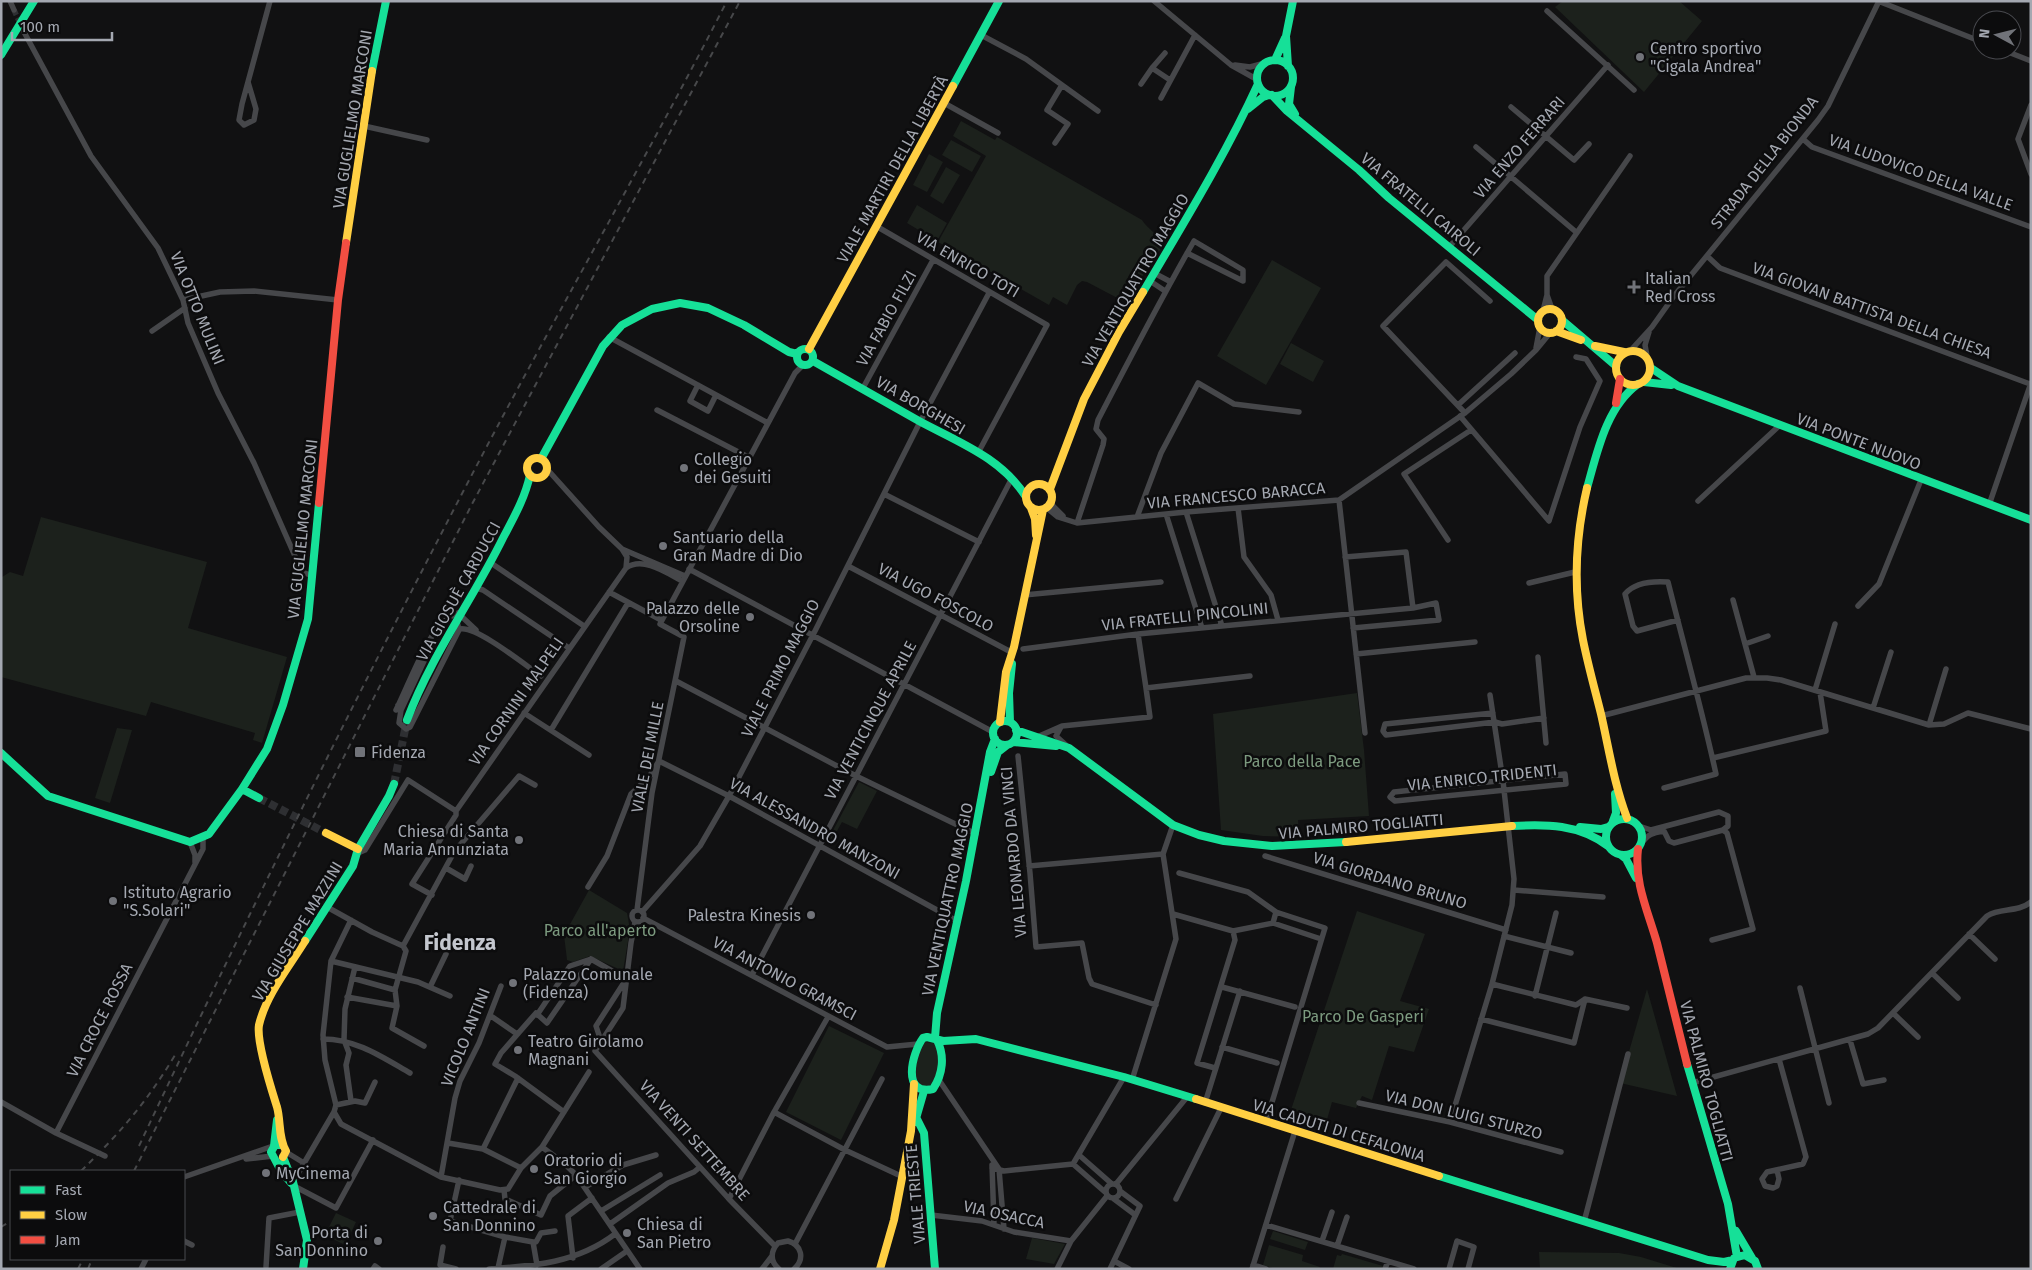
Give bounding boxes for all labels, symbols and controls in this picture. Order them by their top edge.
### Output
scale bar [12,10,112,42]
north arrow [1972,10,2022,60]
text: 100 m [20,18,60,36]
street label: VIA GUGLIELMO MARCONI [329,28,376,210]
text: N [1976,28,1994,39]
place label: Centro sportivo "Cigala Andrea" [1650,39,1762,76]
marker: Centro sportivo "Cigala Andrea" [1634,51,1646,63]
street label: VIALE MARTIRI DELLA LIBERTÀ [832,71,952,266]
street label: VIA ENZO FERRARI [1470,92,1569,202]
street label: STRADA DELLA BIONDA [1707,92,1823,232]
street label: VIA LUDOVICO DELLA VALLE [1826,130,2016,215]
street label: VIA FRATELLI CAIROLI [1357,149,1485,260]
street label: VIA VENTIQUATTRO MAGGIO [1078,190,1193,370]
street label: VIA ENRICO TOTI [913,227,1023,302]
street label: VIA OTTO MULINI [166,249,229,367]
street label: VIA GIOVAN BATTISTA DELLA CHIESA [1750,258,1995,363]
street label: VIA FABIO FILZI [852,267,921,369]
place label: Italian Red Cross [1645,269,1716,306]
marker: Italian Red Cross [1627,280,1641,294]
street label: VIA BORGHESI [873,372,969,439]
street label: VIA PONTE NUOVO [1794,409,1924,474]
street label: VIA GUGLIELMO MARCONI [284,438,321,620]
place label: Collegio dei Gesuiti [694,450,771,487]
marker: Collegio dei Gesuiti [678,462,690,474]
street label: VIA FRANCESCO BARACCA [1146,478,1327,513]
street label: VIA GIOSUÈ CARDUCCI [411,518,505,664]
place label: Santuario della Gran Madre di Dio [673,528,803,565]
marker: Santuario della Gran Madre di Dio [657,540,669,552]
street label: VIA UGO FOSCOLO [875,559,997,636]
street label: VIALE PRIMO MAGGIO [737,596,823,740]
street label: VIA FRATELLI PINCOLINI [1101,598,1269,635]
place label: Palazzo delle Orsoline [646,599,740,636]
marker: Palazzo delle Orsoline [744,611,756,623]
street label: VIA CORNINI MALPELI [465,634,568,769]
street label: VIA VENTICINQUE APRILE [821,638,920,803]
street label: VIALE DEI MILLE [627,700,668,814]
place label: Fidenza [371,743,426,762]
marker: Fidenza [353,745,367,759]
park label: Parco della Pace [1243,752,1361,771]
street label: VIA ENRICO TRIDENTI [1406,760,1558,795]
street label: VIA LEONARDO DA VINCI [997,766,1030,938]
street label: VIA ALESSANDRO MANZONI [726,774,903,883]
street label: VIA VENTIQUATTRO MAGGIO [918,801,977,997]
street label: VIA PALMIRO TOGLIATTI [1278,810,1444,843]
place label: Chiesa di Santa Maria Annunziata [383,822,509,859]
marker: Chiesa di Santa Maria Annunziata [513,834,525,846]
street label: VIA GIORDANO BRUNO [1311,848,1469,913]
street label: VIA GIUSEPPE MAZZINI [248,858,347,1005]
place label: Istituto Agrario "S.Solari" [123,883,232,920]
marker: Istituto Agrario "S.Solari" [107,895,119,907]
place label: Palestra Kinesis [687,906,801,925]
marker: Palestra Kinesis [805,909,817,921]
park label: Parco all'aperto [544,921,656,940]
district label: Fidenza [424,930,496,956]
street label: VIA ANTONIO GRAMSCI [709,932,860,1024]
street label: VIA CROCE ROSSA [63,959,137,1080]
place label: Palazzo Comunale (Fidenza) [523,965,653,1002]
marker: Palazzo Comunale (Fidenza) [507,977,519,989]
street label: VICOLO ANTINI [437,985,494,1089]
street label: VIA PALMIRO TOGLIATTI [1676,999,1737,1164]
park label: Parco De Gasperi [1302,1007,1424,1026]
place label: Teatro Girolamo Magnani [528,1032,644,1069]
marker: Teatro Girolamo Magnani [512,1044,524,1056]
street label: VIA VENTI SETTEMBRE [636,1076,754,1204]
street label: VIA DON LUIGI STURZO [1383,1086,1544,1143]
street label: VIA CADUTI DI CEFALONIA [1250,1095,1428,1166]
street label: VIALE TRIESTE [902,1143,929,1245]
place label: Oratorio di San Giorgio [544,1151,627,1188]
marker: Oratorio di San Giorgio [528,1163,540,1175]
place label: MyCinema [276,1164,350,1183]
marker: MyCinema [260,1167,272,1179]
legend [10,1170,185,1260]
text: Fast [55,1181,82,1199]
street label: VIA OSACCA [962,1197,1047,1233]
place label: Cattedrale di San Donnino [443,1198,536,1235]
text: Slow [55,1206,87,1224]
marker: Cattedrale di San Donnino [427,1210,439,1222]
place label: Chiesa di San Pietro [637,1215,711,1252]
place label: Porta di San Donnino [275,1223,368,1260]
marker: Chiesa di San Pietro [621,1227,633,1239]
text: Jam [55,1231,81,1249]
marker: Porta di San Donnino [372,1235,384,1247]

